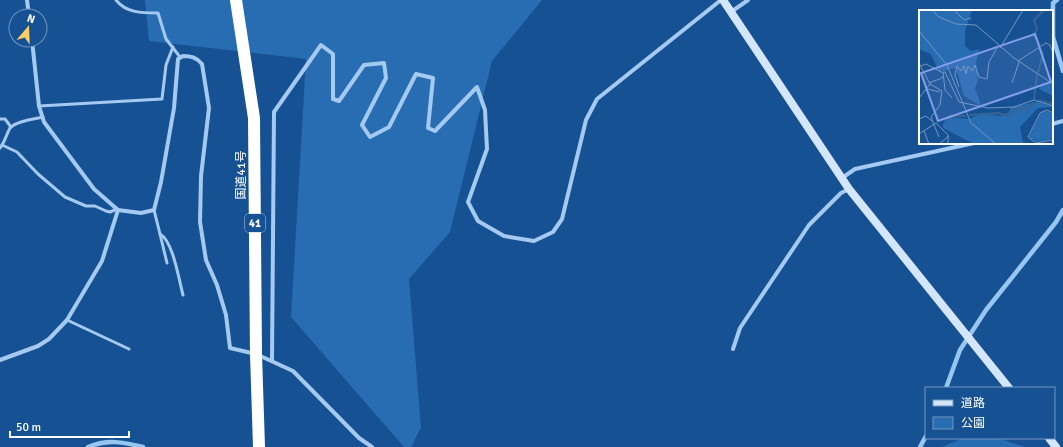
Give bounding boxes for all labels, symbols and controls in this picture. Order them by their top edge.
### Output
north arrow [8,8,48,48]
inset map [919,10,1053,144]
text: N [25,12,37,26]
street label: 国道41号 [234,151,249,199]
road number: 41 [245,214,265,232]
legend [925,387,1055,439]
text: 道路 [961,396,985,411]
scale bar [10,413,129,439]
text: 公園 [961,416,985,431]
text: 50 m [16,420,41,435]

